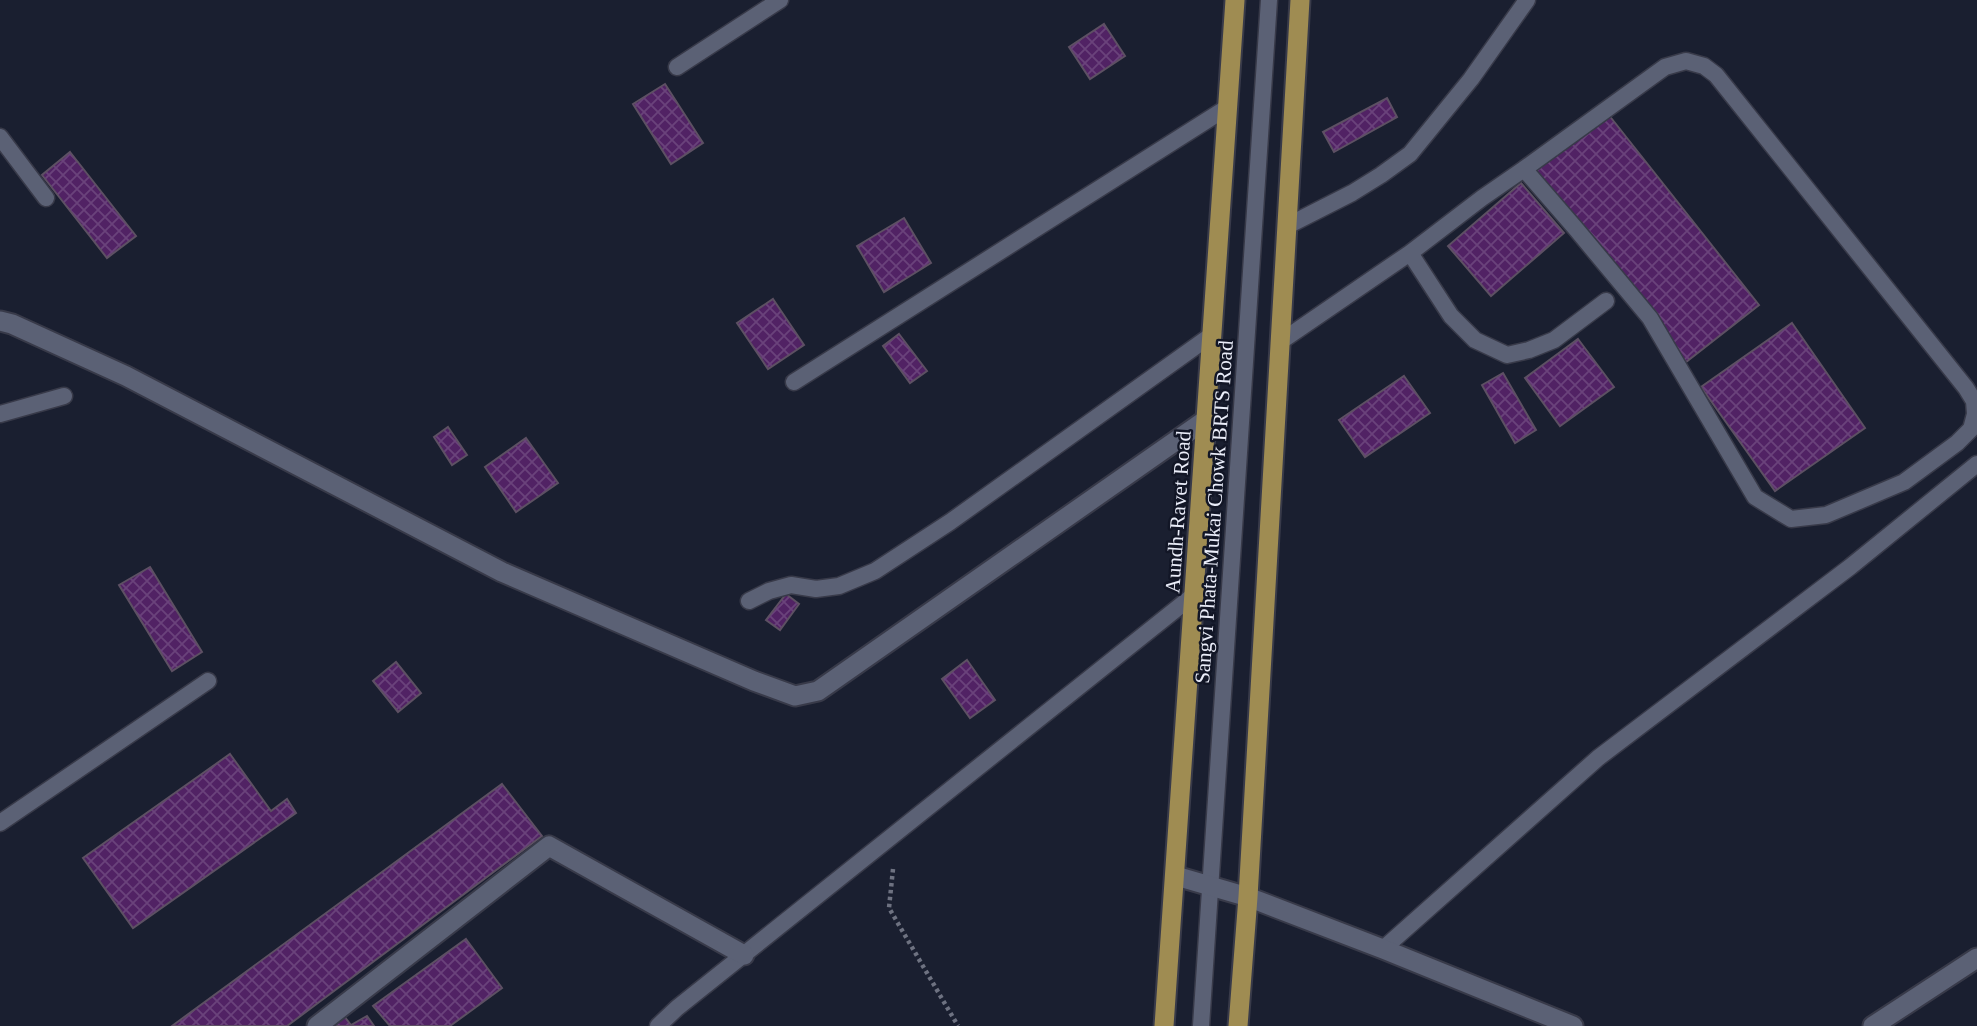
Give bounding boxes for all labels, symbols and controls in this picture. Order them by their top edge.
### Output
street label: Sangvi Phata-Mukai Chowk BRTS Road [1190,339,1238,684]
street label: Aundh-Ravet Road [1160,430,1196,594]

